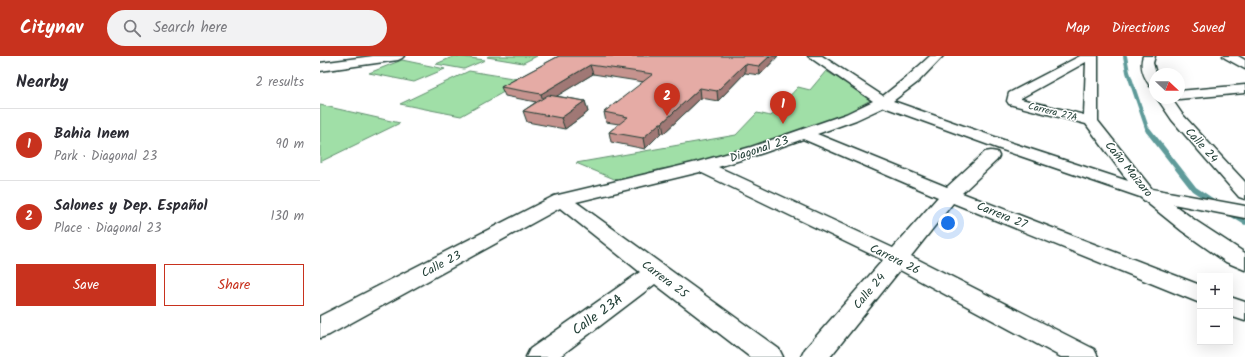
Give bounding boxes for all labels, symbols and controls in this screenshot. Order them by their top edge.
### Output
search box [107,10,387,46]
text: Citynav [20,13,83,43]
text: Search here [153,16,227,40]
icon: search [121,17,143,39]
text: Map [1065,17,1090,39]
text: Directions [1112,17,1170,39]
text: Saved [1192,17,1225,39]
north arrow [1149,68,1185,104]
text: Nearby [16,69,68,96]
text: 2 results [256,72,304,93]
pin: 2 [654,83,680,116]
pin: 1 [770,91,796,124]
street label: Carrera 27A [1026,98,1079,126]
text: Bahia Inem [54,122,129,146]
street label: Calle 24 [1180,123,1223,168]
street label: Diagonal 23 [727,131,791,168]
text: 1 [27,134,31,155]
text: 90 m [276,134,304,155]
street label: Caño Maizaro [1100,137,1157,202]
text: Park · Diagonal 23 [54,146,157,167]
text: Salones y Dep. Español [54,194,208,218]
street label: Carrera 27 [974,197,1030,234]
text: 2 [25,206,33,227]
text: 130 m [270,206,304,227]
your location [938,213,958,233]
text: Place · Diagonal 23 [54,218,162,239]
street label: Carrera 26 [866,239,923,280]
street label: Calle 23 [418,246,465,283]
street label: Carrera 25 [637,256,693,304]
button: Save [16,264,156,306]
button: Share [164,264,304,306]
street label: Calle 24 [848,269,891,314]
map controls [1197,273,1233,345]
button: + [1197,273,1233,309]
street label: Calle 23A [568,289,628,341]
button: − [1197,309,1233,345]

